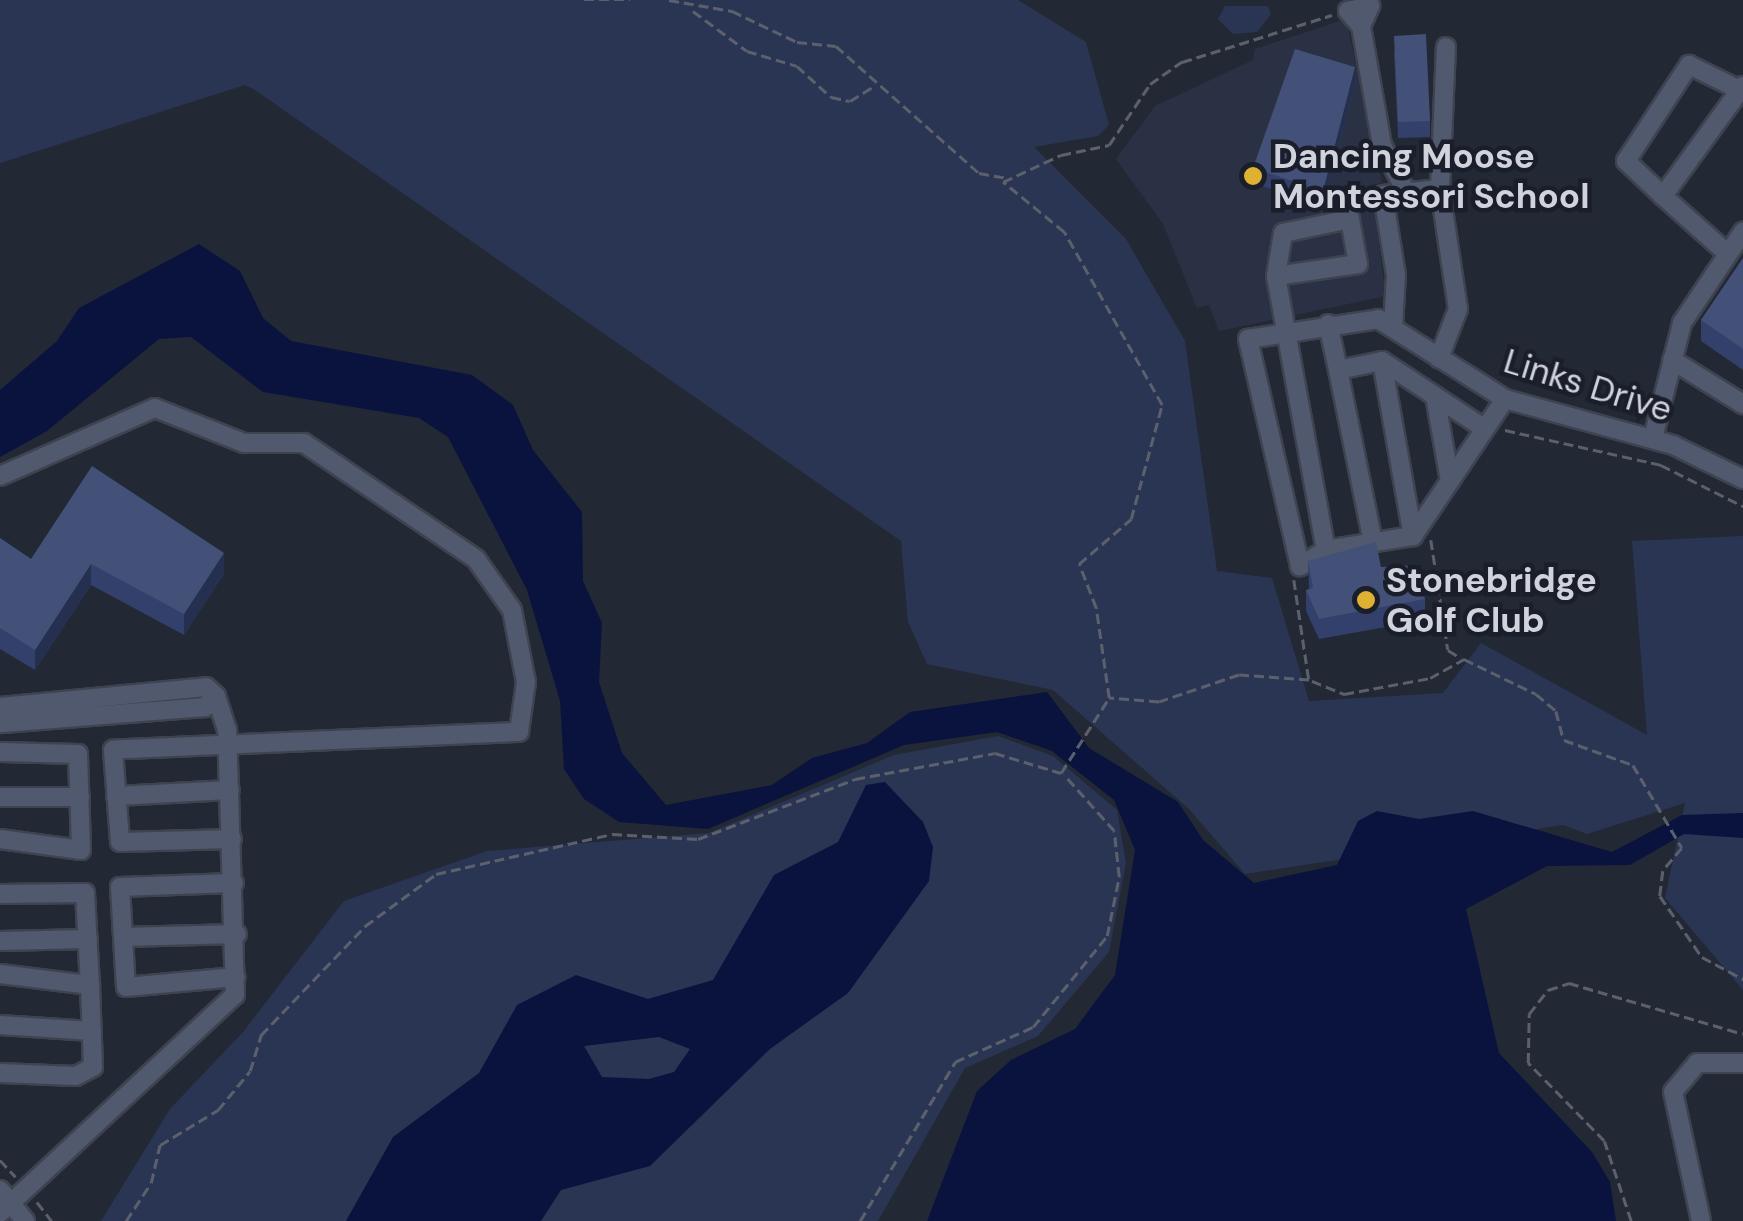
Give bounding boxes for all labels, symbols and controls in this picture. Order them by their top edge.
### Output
place label: Dancing Moose Montessori School [1273,135,1590,217]
marker: Dancing Moose Montessori School [1242,165,1264,187]
street label: Links Drive [1499,340,1677,430]
place label: Stonebridge Golf Club [1386,559,1597,641]
marker: Stonebridge Golf Club [1355,589,1377,611]

